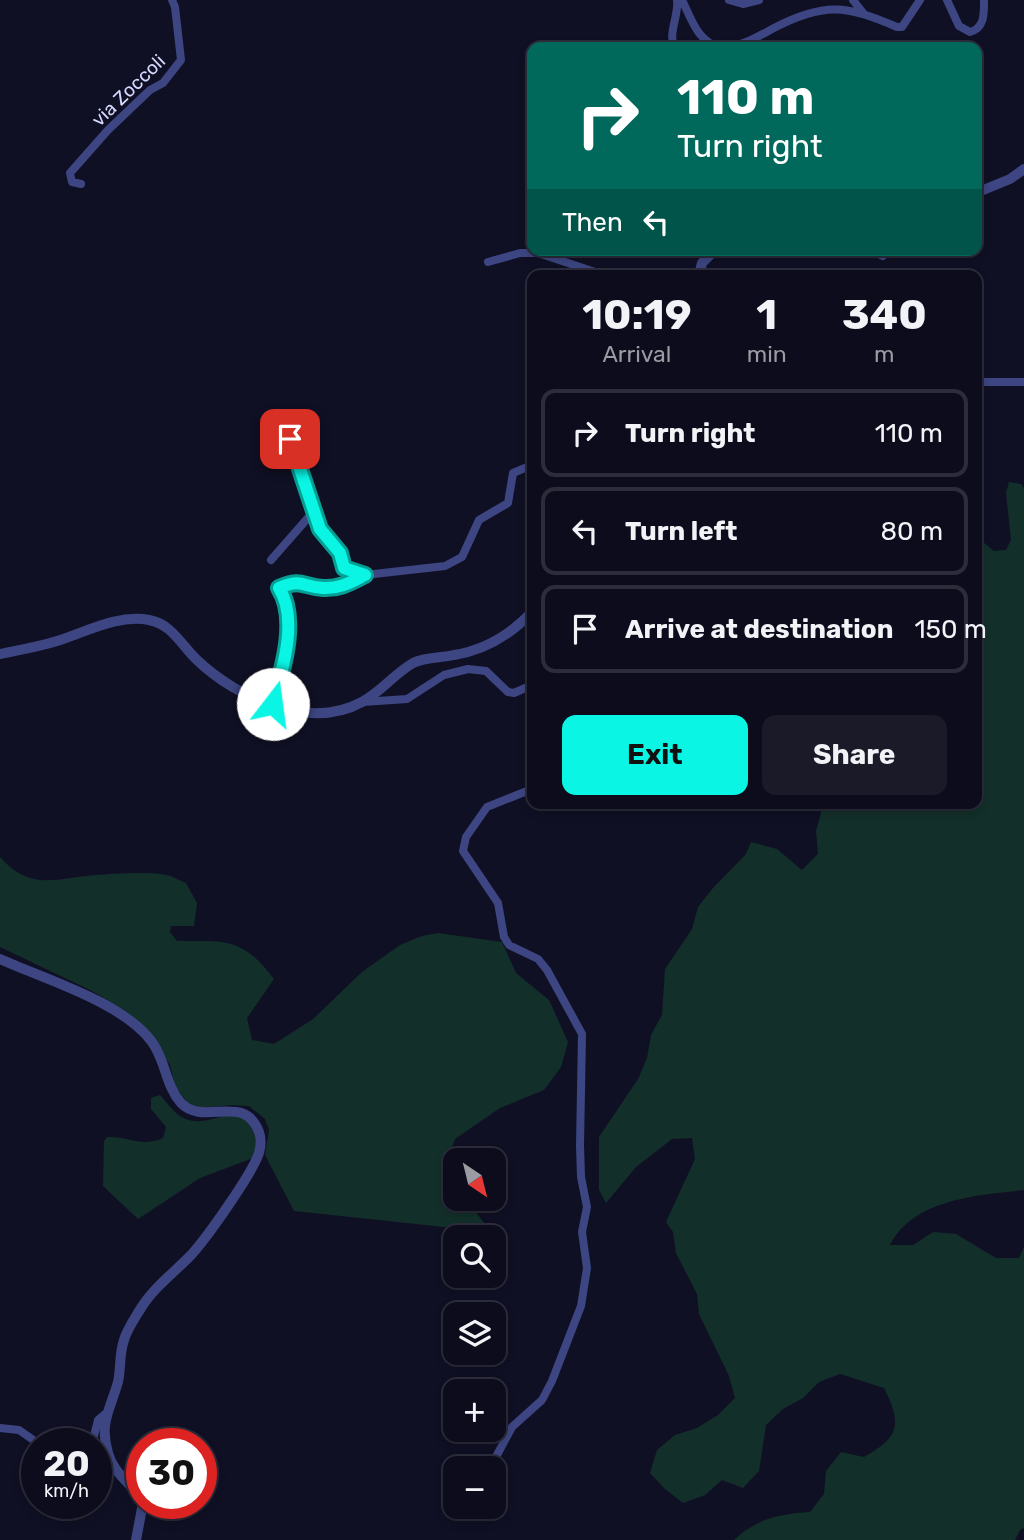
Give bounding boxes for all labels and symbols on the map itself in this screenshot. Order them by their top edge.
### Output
street label: via Zoccoli [87,50,170,131]
pin [260,409,320,469]
position arrow [236,667,310,741]
north arrow [443,1148,506,1211]
speed limit sign: 30 [126,1428,217,1519]

